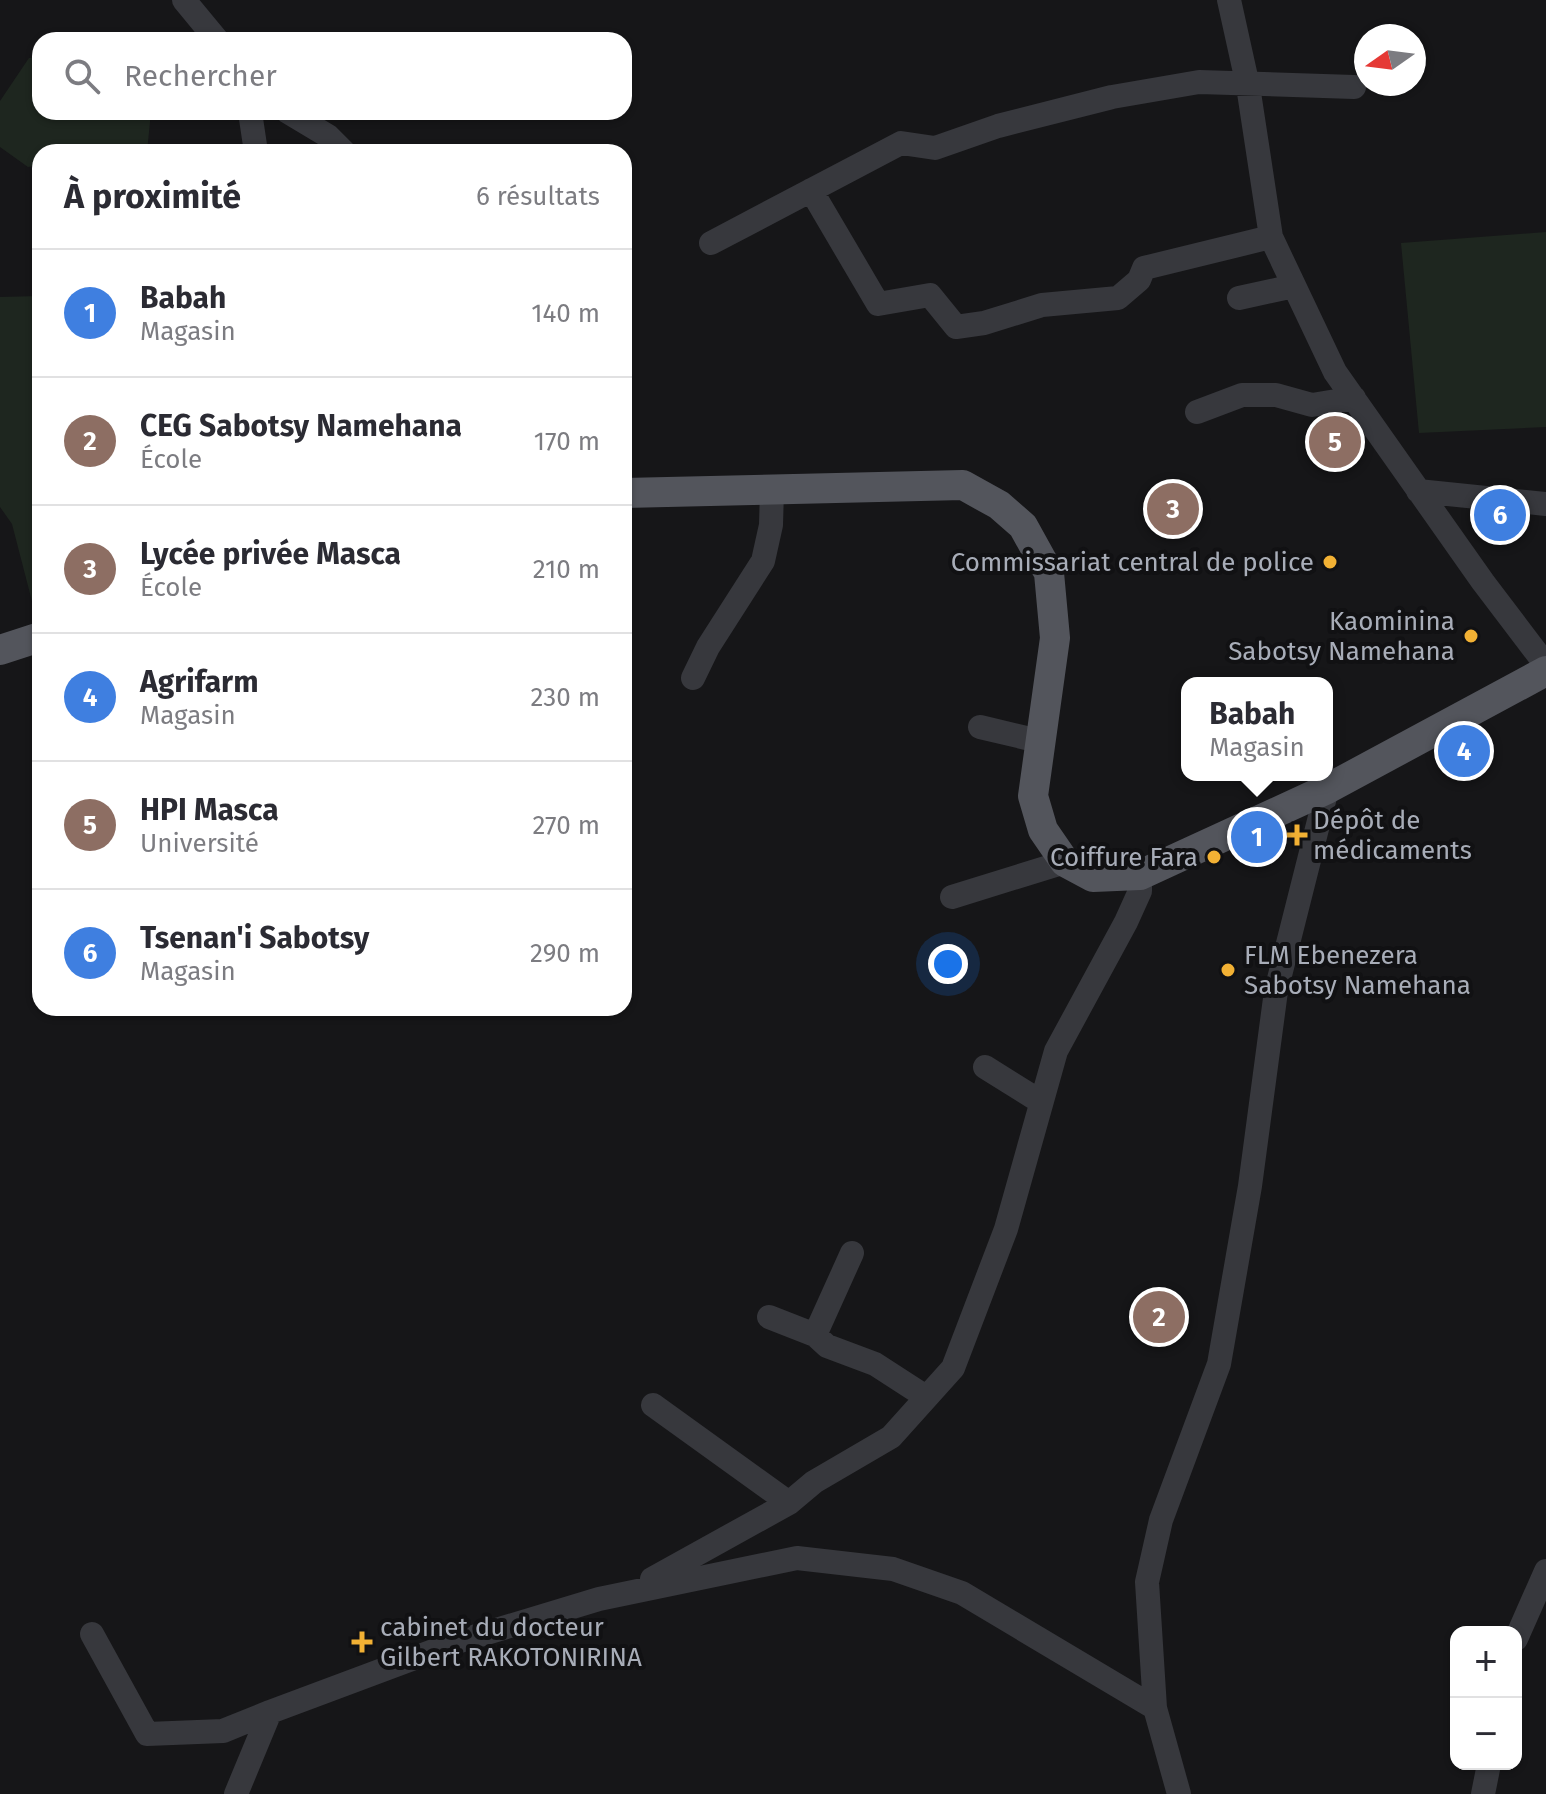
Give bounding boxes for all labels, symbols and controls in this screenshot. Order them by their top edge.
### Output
north arrow [1354,24,1426,96]
search box [32,32,632,120]
icon: search [60,54,104,98]
text: Rechercher [124,58,277,94]
text: À proximité [64,176,241,217]
text: 6 résultats [476,181,600,212]
text: Babah [140,280,226,316]
text: 1 [84,298,96,329]
text: 140 m [531,298,600,329]
text: Magasin [140,316,236,347]
text: CEG Sabotsy Namehana [140,408,462,444]
pin: 5 [1309,412,1361,472]
text: 2 [83,426,97,457]
text: 170 m [534,426,600,457]
text: École [140,444,202,475]
pin: 3 [1147,479,1199,539]
pin: 6 [1474,485,1526,545]
text: Lycée privée Masca [140,536,401,572]
place label: Commissariat central de police [951,547,1314,578]
marker: Commissariat central de police [1321,553,1339,571]
text: 3 [83,554,97,585]
text: 210 m [533,554,600,585]
text: École [140,572,202,603]
place label: Kaominina Sabotsy Namehana [1228,606,1455,667]
marker: Kaominina Sabotsy Namehana [1462,627,1480,645]
text: Agrifarm [140,664,259,700]
popup [1181,677,1333,781]
text: 4 [83,682,97,713]
text: 230 m [531,682,600,713]
text: Babah [1209,696,1295,732]
text: Magasin [140,700,236,731]
pin: 4 [1438,721,1490,781]
text: Magasin [1209,732,1305,763]
text: HPI Masca [140,792,279,828]
place label: Dépôt de médicaments [1313,805,1472,866]
pin: 1 [1231,807,1283,867]
text: 5 [83,810,97,841]
text: 270 m [532,810,600,841]
marker: Dépôt de médicaments [1288,826,1306,844]
text: Université [140,828,259,859]
place label: Coiffure Fara [1050,842,1198,873]
marker: Coiffure Fara [1205,848,1223,866]
text: Tsenan'i Sabotsy [140,920,369,956]
text: 6 [83,938,97,969]
text: 290 m [530,938,600,969]
place label: FLM Ebenezera Sabotsy Namehana [1244,940,1471,1001]
your location [928,944,968,984]
text: Magasin [140,956,236,987]
marker: FLM Ebenezera Sabotsy Namehana [1219,961,1237,979]
pin: 2 [1133,1287,1185,1347]
place label: cabinet du docteur Gilbert RAKOTONIRINA [380,1612,642,1673]
map controls [1450,1626,1522,1770]
button: + [1450,1626,1522,1698]
marker: cabinet du docteur Gilbert RAKOTONIRINA [351,1631,373,1653]
button: − [1450,1698,1522,1770]

